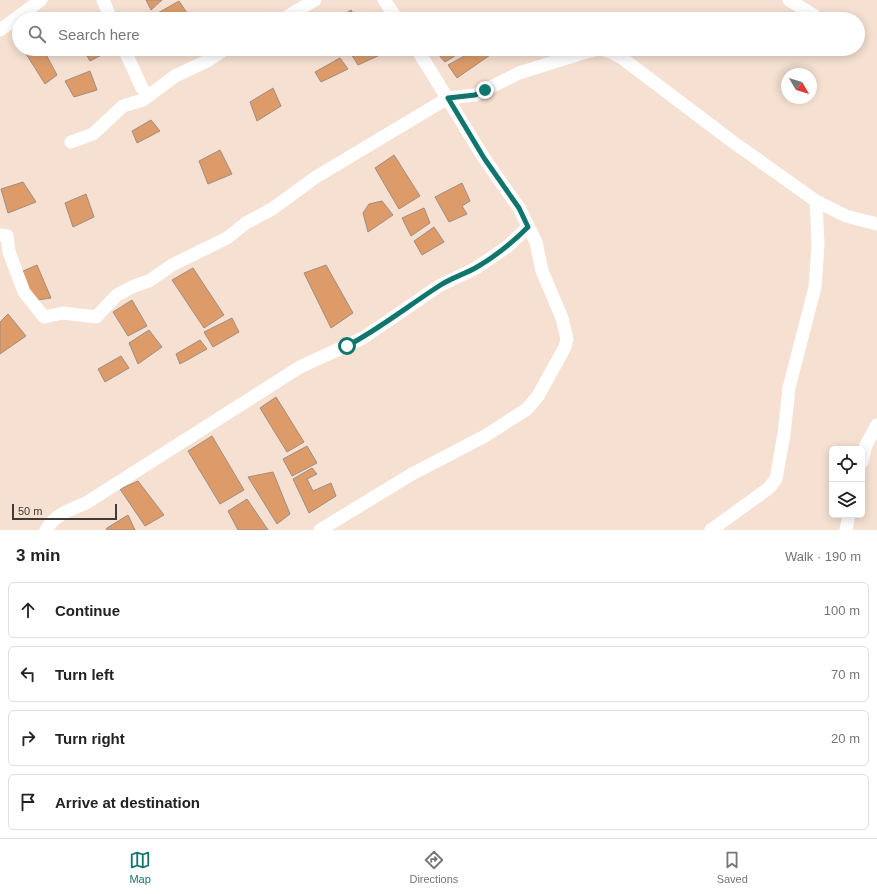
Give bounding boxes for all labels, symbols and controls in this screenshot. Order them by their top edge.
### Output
search box [12,12,865,56]
icon: search [26,23,48,45]
text: Search here [58,26,140,43]
north arrow [781,68,817,104]
route end [476,81,494,99]
route start [338,337,356,355]
map controls [829,446,865,518]
button: locate [829,446,865,482]
button: layers [829,482,865,518]
scale bar [12,502,117,521]
text: 50 m [18,505,42,517]
text: 3 min [16,546,60,565]
text: Walk · 190 m [785,549,861,564]
icon: ahead [17,599,39,621]
text: Continue [55,602,120,619]
text: 100 m [824,603,860,618]
icon: left [17,663,39,685]
text: Turn left [55,666,114,683]
text: 70 m [831,667,860,682]
icon: right [17,727,39,749]
text: Turn right [55,730,125,747]
text: 20 m [831,731,860,746]
icon: arrive [17,791,39,813]
text: Arrive at destination [55,794,200,811]
tab: Map [129,849,151,885]
tab: Directions [409,849,458,885]
tab: Saved [717,849,748,885]

